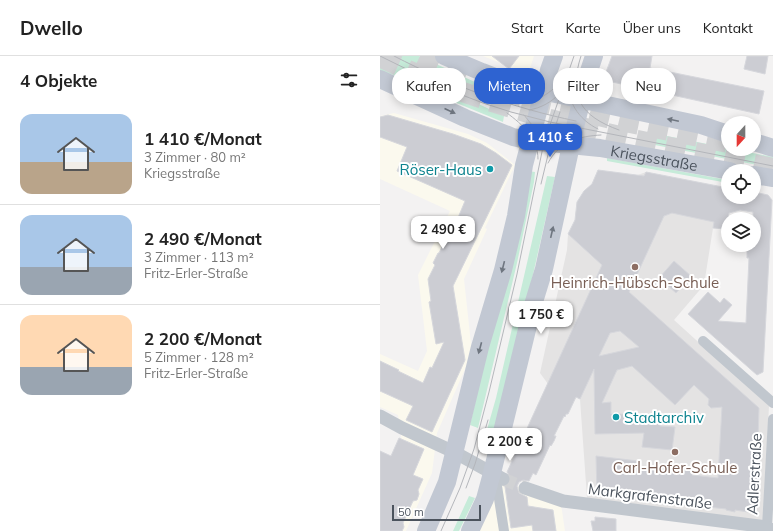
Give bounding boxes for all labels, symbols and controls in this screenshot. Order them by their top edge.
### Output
text: Dwello [20,16,83,40]
text: Start [511,19,543,37]
text: Karte [565,19,601,37]
text: Über uns [623,19,681,37]
text: Kontakt [703,19,753,37]
chip: Kaufen [392,68,466,104]
chip: Mieten [474,68,545,104]
chip: Filter [553,68,613,104]
chip: Neu [621,68,676,104]
icon: filters [338,69,360,91]
text: 4 Objekte [20,70,97,91]
one-way arrow [445,109,457,115]
one-way arrow [667,116,679,122]
north arrow [721,116,761,156]
map controls [721,116,761,252]
pin: 1 410 € [513,124,587,158]
text: 1 410 €/Monat [144,128,262,149]
text: 1 410 € [527,129,573,145]
icon: home [52,130,100,178]
street label: Kriegsstraße [609,141,699,175]
text: 3 Zimmer · 80 m² [144,149,246,165]
place label: Röser-Haus [400,160,482,179]
marker: Röser-Haus [485,164,495,174]
button: locate [721,164,761,204]
text: Kriegsstraße [144,165,220,181]
button: layers [721,212,761,252]
pin: 2 490 € [406,216,480,250]
text: 2 490 € [420,221,466,237]
one-way arrow [549,225,555,238]
text: 2 490 €/Monat [144,228,262,249]
icon: home [52,231,100,279]
text: 3 Zimmer · 113 m² [144,249,254,265]
one-way arrow [500,261,506,273]
marker: Heinrich-Hübsch-Schule [630,262,640,272]
text: Fritz-Erler-Straße [144,265,248,281]
place label: Heinrich-Hübsch-Schule [551,273,719,292]
pin: 1 750 € [504,301,578,335]
text: 1 750 € [518,306,564,322]
text: 2 200 €/Monat [144,328,262,349]
icon: home [52,331,100,379]
one-way arrow [477,342,483,354]
text: 5 Zimmer · 128 m² [144,349,254,365]
text: Fritz-Erler-Straße [144,365,248,381]
place label: Stadtarchiv [624,408,704,427]
marker: Stadtarchiv [611,412,621,422]
pin: 2 200 € [473,428,547,462]
text: 2 200 € [487,433,533,449]
street label: Adlerstraße [742,433,766,515]
marker: Carl-Hofer-Schule [670,447,680,457]
place label: Carl-Hofer-Schule [613,458,737,477]
street label: Markgrafenstraße [587,479,713,513]
scale bar [392,503,481,522]
text: 50 m [398,505,424,519]

